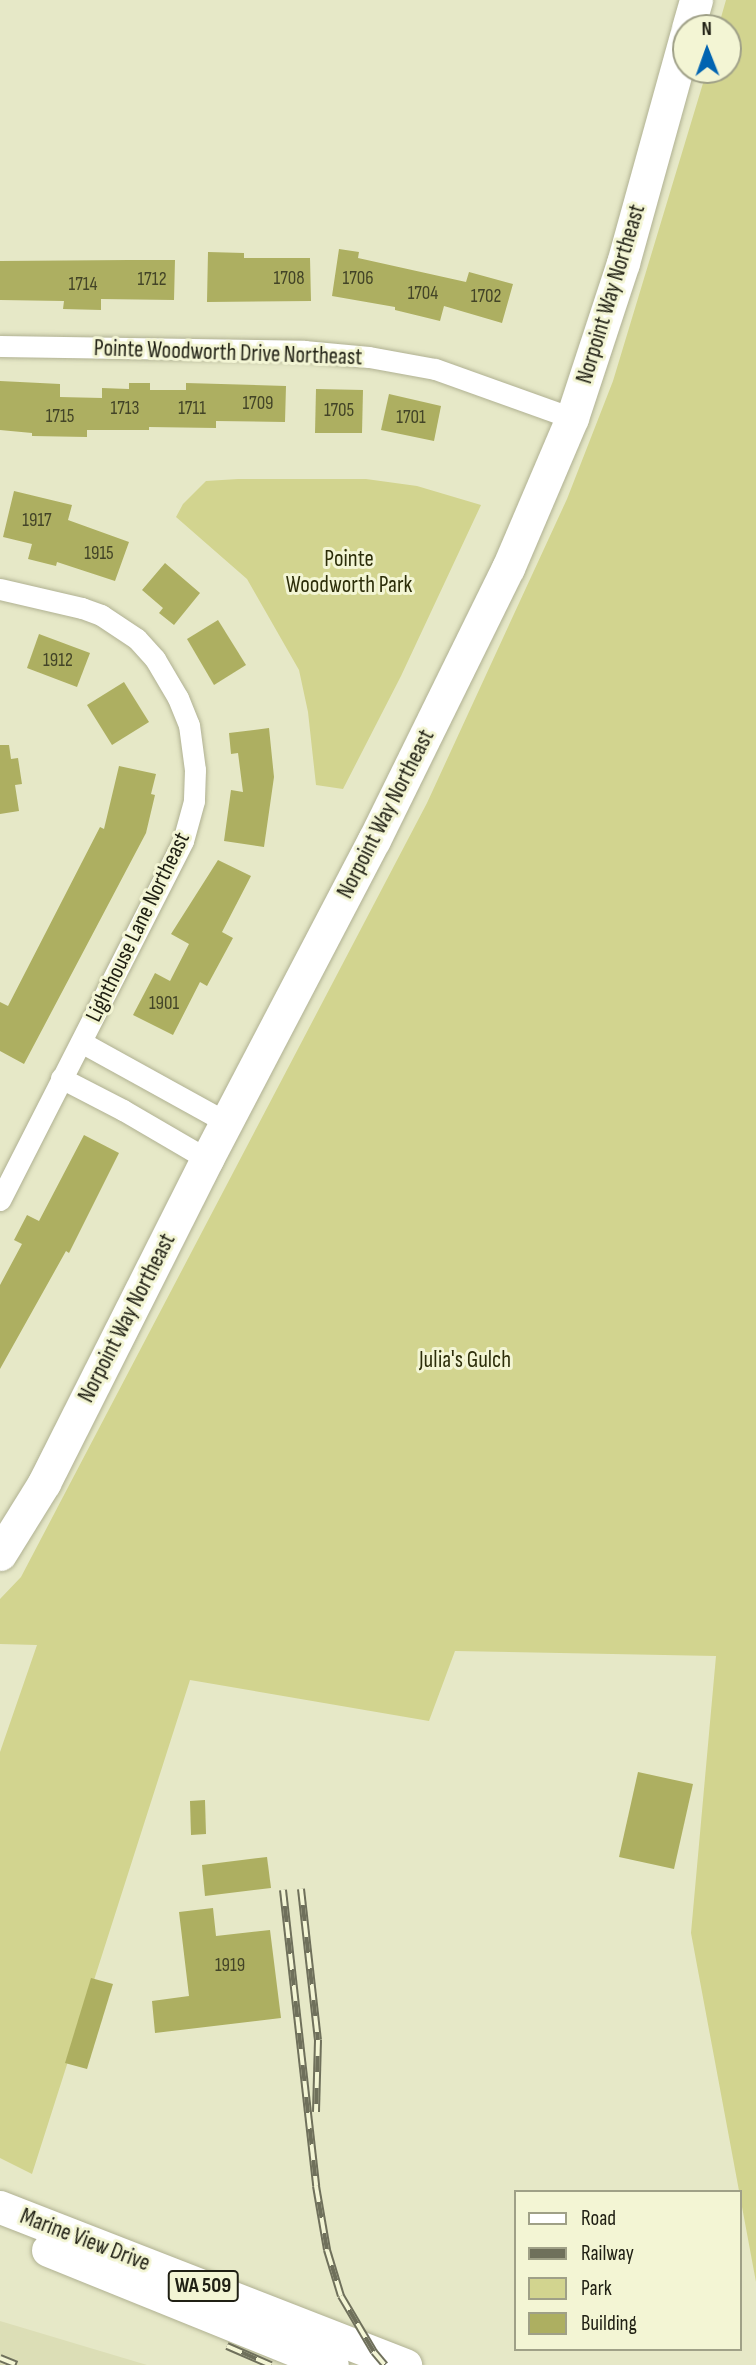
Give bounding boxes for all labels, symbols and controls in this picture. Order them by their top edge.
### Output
north arrow [672,14,742,84]
text: N [701,18,712,41]
street label: Norpoint Way Northeast [571,201,651,387]
house number: 1708 [274,268,304,290]
house number: 1706 [343,268,373,290]
house number: 1712 [138,269,166,291]
house number: 1714 [69,274,97,296]
house number: 1704 [408,283,438,305]
house number: 1702 [471,286,501,308]
street label: Pointe Woodworth Drive Northeast [93,335,363,371]
house number: 1709 [242,393,274,415]
house number: 1713 [111,398,139,420]
house number: 1711 [178,398,206,420]
house number: 1705 [324,400,354,422]
house number: 1715 [46,406,74,428]
house number: 1701 [396,407,426,429]
house number: 1917 [22,510,52,532]
house number: 1915 [84,543,114,565]
park label: Pointe Woodworth Park [286,545,412,599]
house number: 1912 [43,650,73,672]
street label: Norpoint Way Northeast [332,725,440,903]
street label: Lighthouse Lane Northeast [80,828,196,1026]
house number: 1901 [149,993,179,1015]
street label: Norpoint Way Northeast [73,1229,181,1407]
park label: Julia's Gulch [419,1346,511,1374]
house number: 1919 [215,1955,245,1977]
legend [514,2190,742,2351]
street label: Marine View Drive [16,2203,154,2277]
text: Road [581,2206,616,2231]
text: Railway [581,2241,634,2266]
road number: WA 509 [166,2268,240,2304]
text: Park [581,2276,612,2301]
text: Building [581,2311,637,2336]

